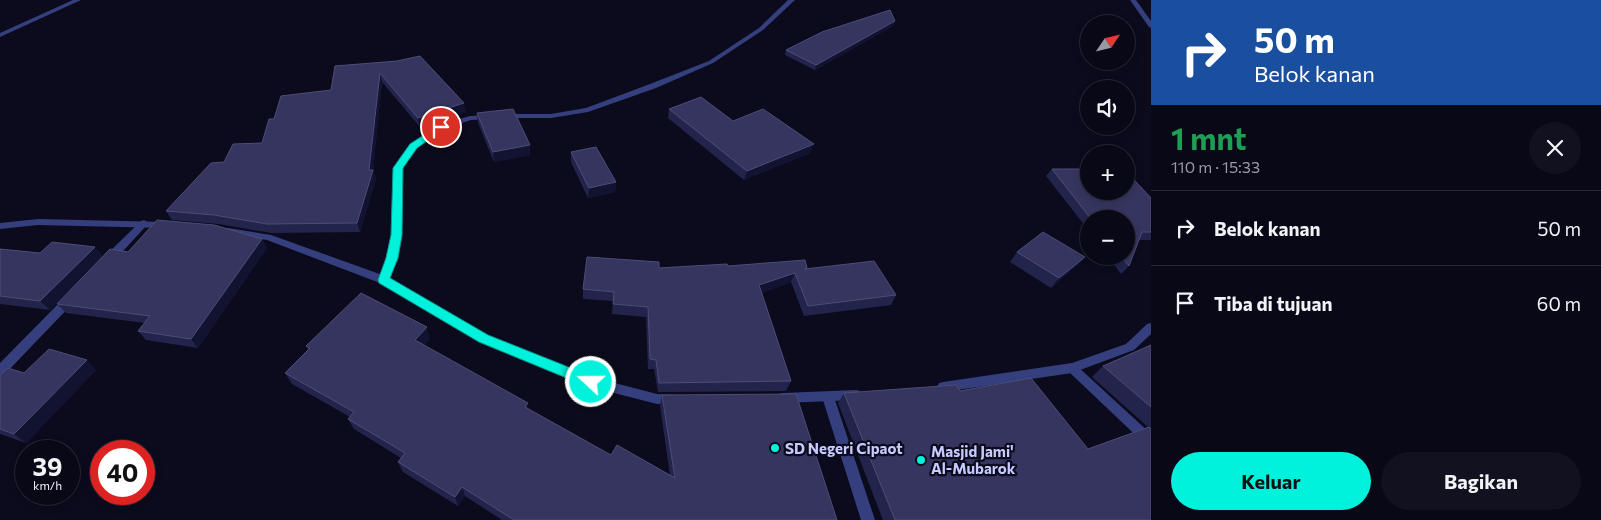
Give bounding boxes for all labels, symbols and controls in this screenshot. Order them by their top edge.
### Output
north arrow [1080,15,1135,70]
map controls [1080,15,1135,265]
text: 50 m [1254,17,1335,60]
icon: right [1171,20,1236,85]
text: Belok kanan [1254,60,1375,87]
button: sound [1080,80,1135,135]
pin [420,106,462,148]
icon: arrive [427,113,455,141]
text: 1 mnt [1171,119,1247,156]
button: close [1529,122,1581,174]
button: + [1080,145,1135,200]
text: 110 m · 15:33 [1171,157,1260,176]
button: − [1080,210,1135,265]
icon: right [1171,214,1199,242]
text: Belok kanan [1214,217,1321,240]
text: 50 m [1537,217,1581,240]
icon: arrive [1171,289,1199,317]
text: Tiba di tujuan [1214,292,1332,315]
text: 60 m [1537,292,1581,315]
position arrow [564,355,616,407]
place label: SD Negeri Cipaot [785,439,903,457]
speed limit sign: 40 [90,440,155,505]
marker: SD Negeri Cipaot [769,442,781,454]
place label: Masjid Jami' Al-Mubarok [931,442,1016,477]
text: 39 [33,451,63,481]
button: Keluar [1171,452,1371,510]
button: Bagikan [1381,452,1581,510]
marker: Masjid Jami' Al-Mubarok [915,454,927,466]
text: km/h [33,478,62,492]

